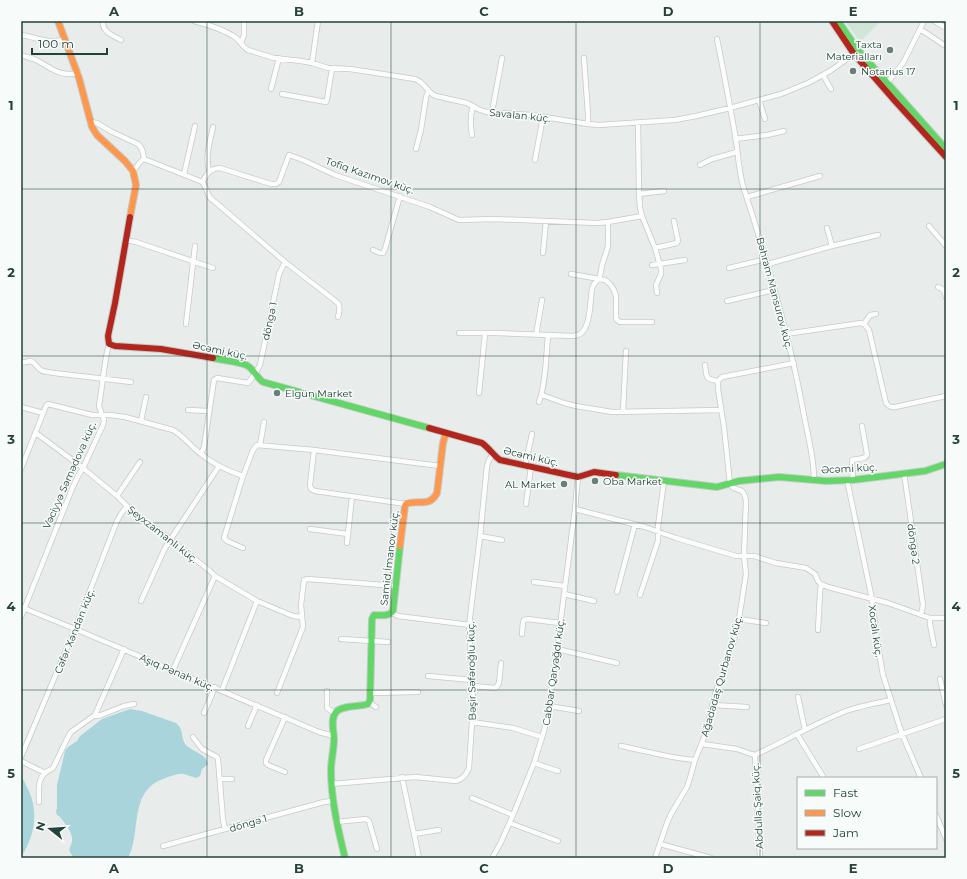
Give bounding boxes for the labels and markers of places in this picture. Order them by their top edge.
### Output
place label: Taxta Materialları [826,38,882,63]
marker: Taxta Materialları [885,45,895,55]
place label: Notarius 17 [861,65,916,78]
marker: Notarius 17 [848,66,858,76]
place label: Elgün Market [285,387,353,400]
marker: Elgün Market [272,388,282,398]
place label: Oba Market [603,475,662,488]
marker: Oba Market [590,476,600,486]
place label: AL Market [505,478,556,491]
marker: AL Market [559,479,569,489]

